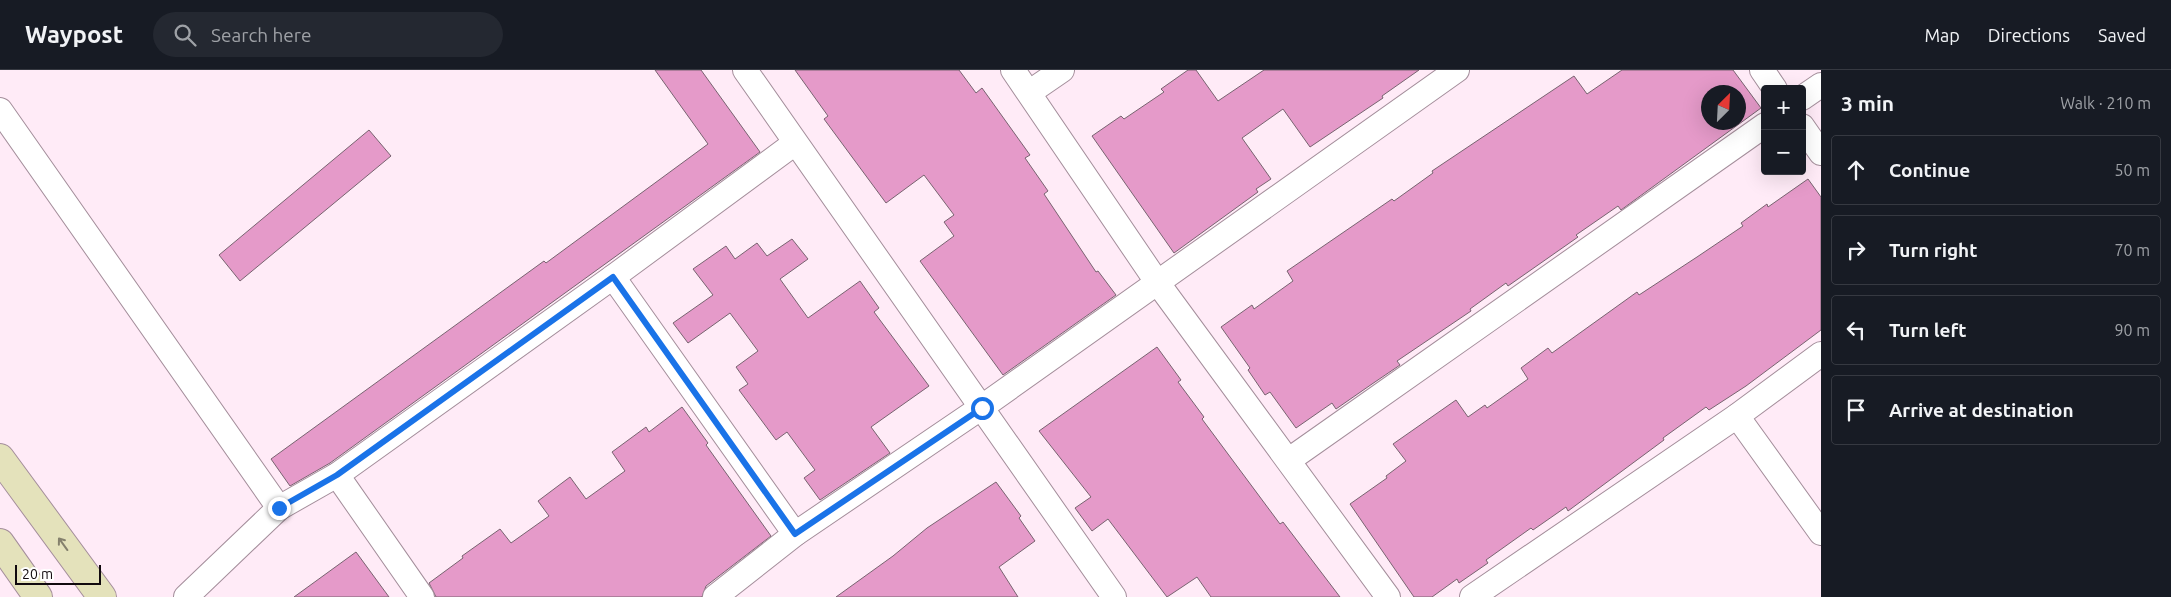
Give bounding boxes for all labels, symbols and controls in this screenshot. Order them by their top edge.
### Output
search box [153,12,503,57]
text: Waypost [25,21,123,48]
icon: search [171,21,199,49]
text: Search here [211,24,311,46]
text: Map [1924,25,1960,45]
text: Directions [1988,25,2070,45]
text: Saved [2098,25,2146,45]
north arrow [1701,85,1746,130]
map controls [1761,85,1806,175]
button: + [1761,85,1806,130]
text: 3 min [1841,91,1894,115]
text: Walk · 210 m [2060,94,2151,112]
button: − [1761,130,1806,175]
icon: ahead [1842,156,1870,184]
text: Continue [1889,159,1970,181]
text: 50 m [2114,161,2150,179]
icon: right [1842,236,1870,264]
text: Turn right [1889,239,1977,261]
text: 70 m [2114,241,2150,259]
icon: left [1842,316,1870,344]
text: Turn left [1889,319,1967,341]
text: 90 m [2114,321,2150,339]
icon: arrive [1842,396,1870,424]
route start [971,397,994,420]
text: Arrive at destination [1889,399,2074,421]
route end [268,497,291,520]
one-way arrow [58,537,68,551]
scale bar [15,562,101,585]
text: 20 m [22,566,53,582]

